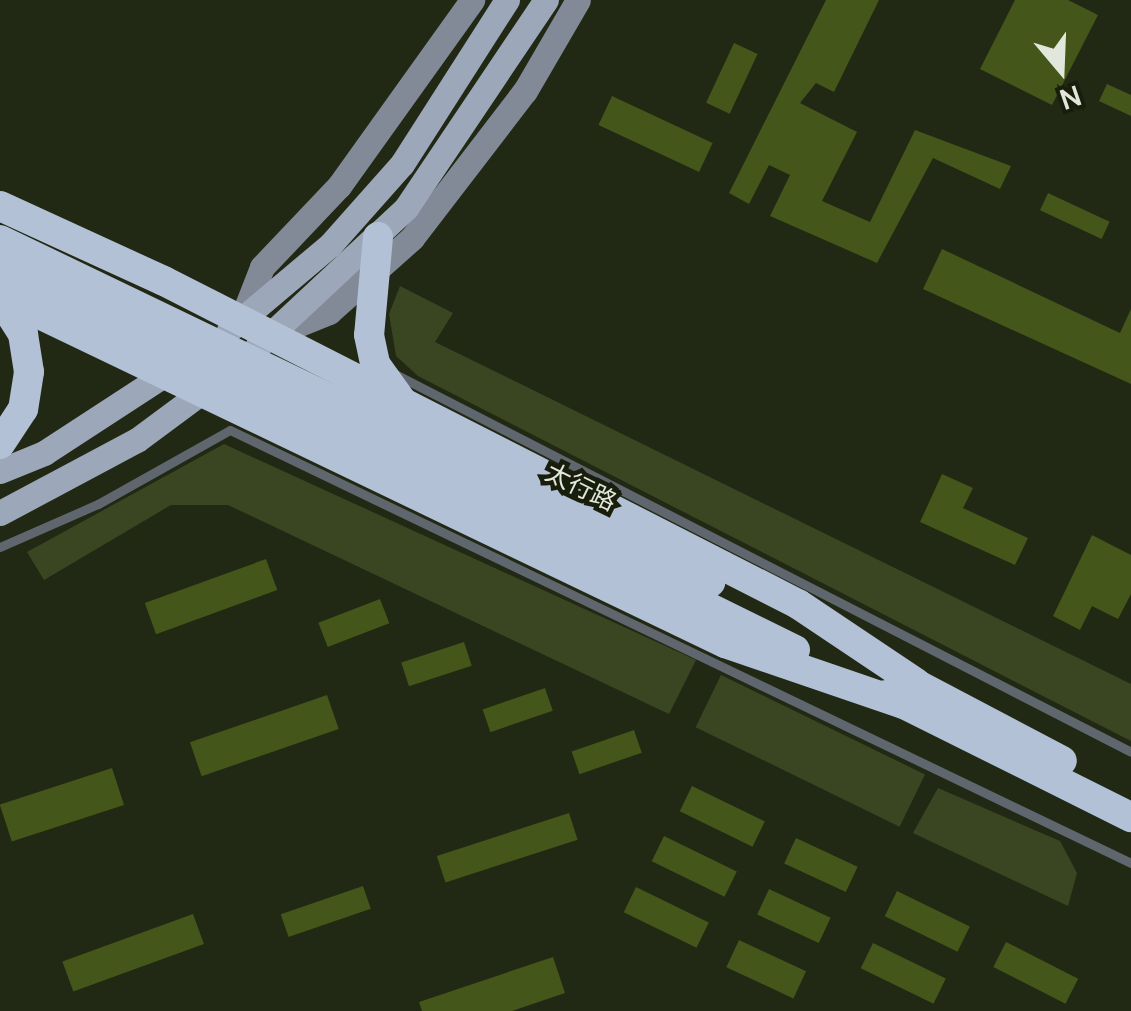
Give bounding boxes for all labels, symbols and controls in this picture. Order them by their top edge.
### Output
north arrow [1011,20,1111,120]
text: N [1055,77,1086,120]
street label: 太行路 [541,457,621,517]

